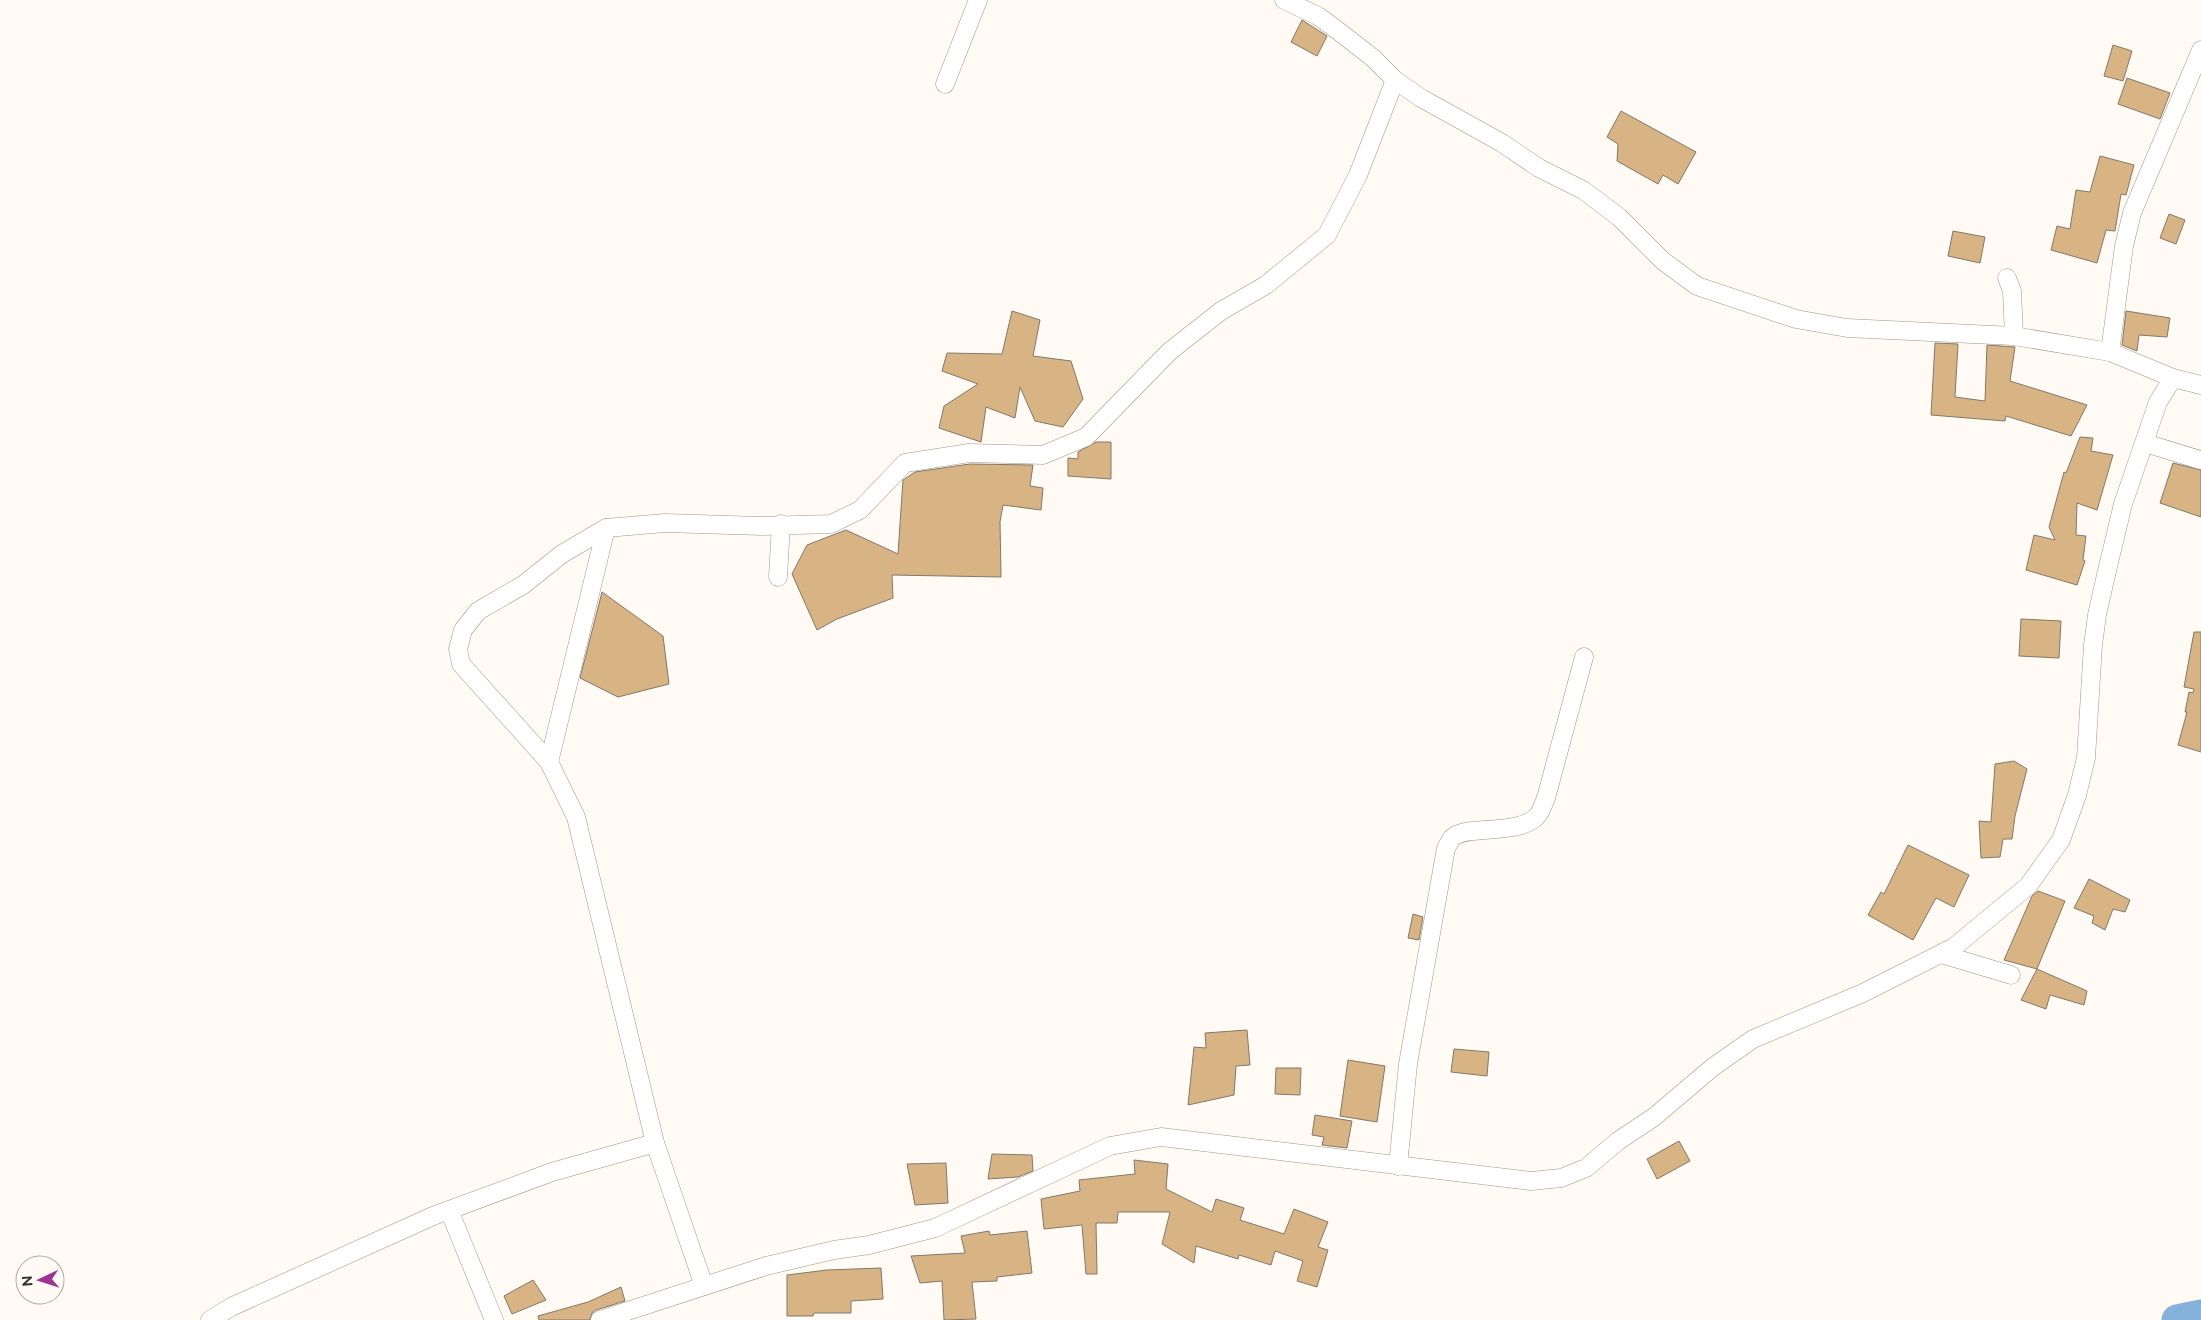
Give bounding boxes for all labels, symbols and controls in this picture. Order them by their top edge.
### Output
north arrow [15,1255,65,1305]
text: N [19,1275,35,1287]

